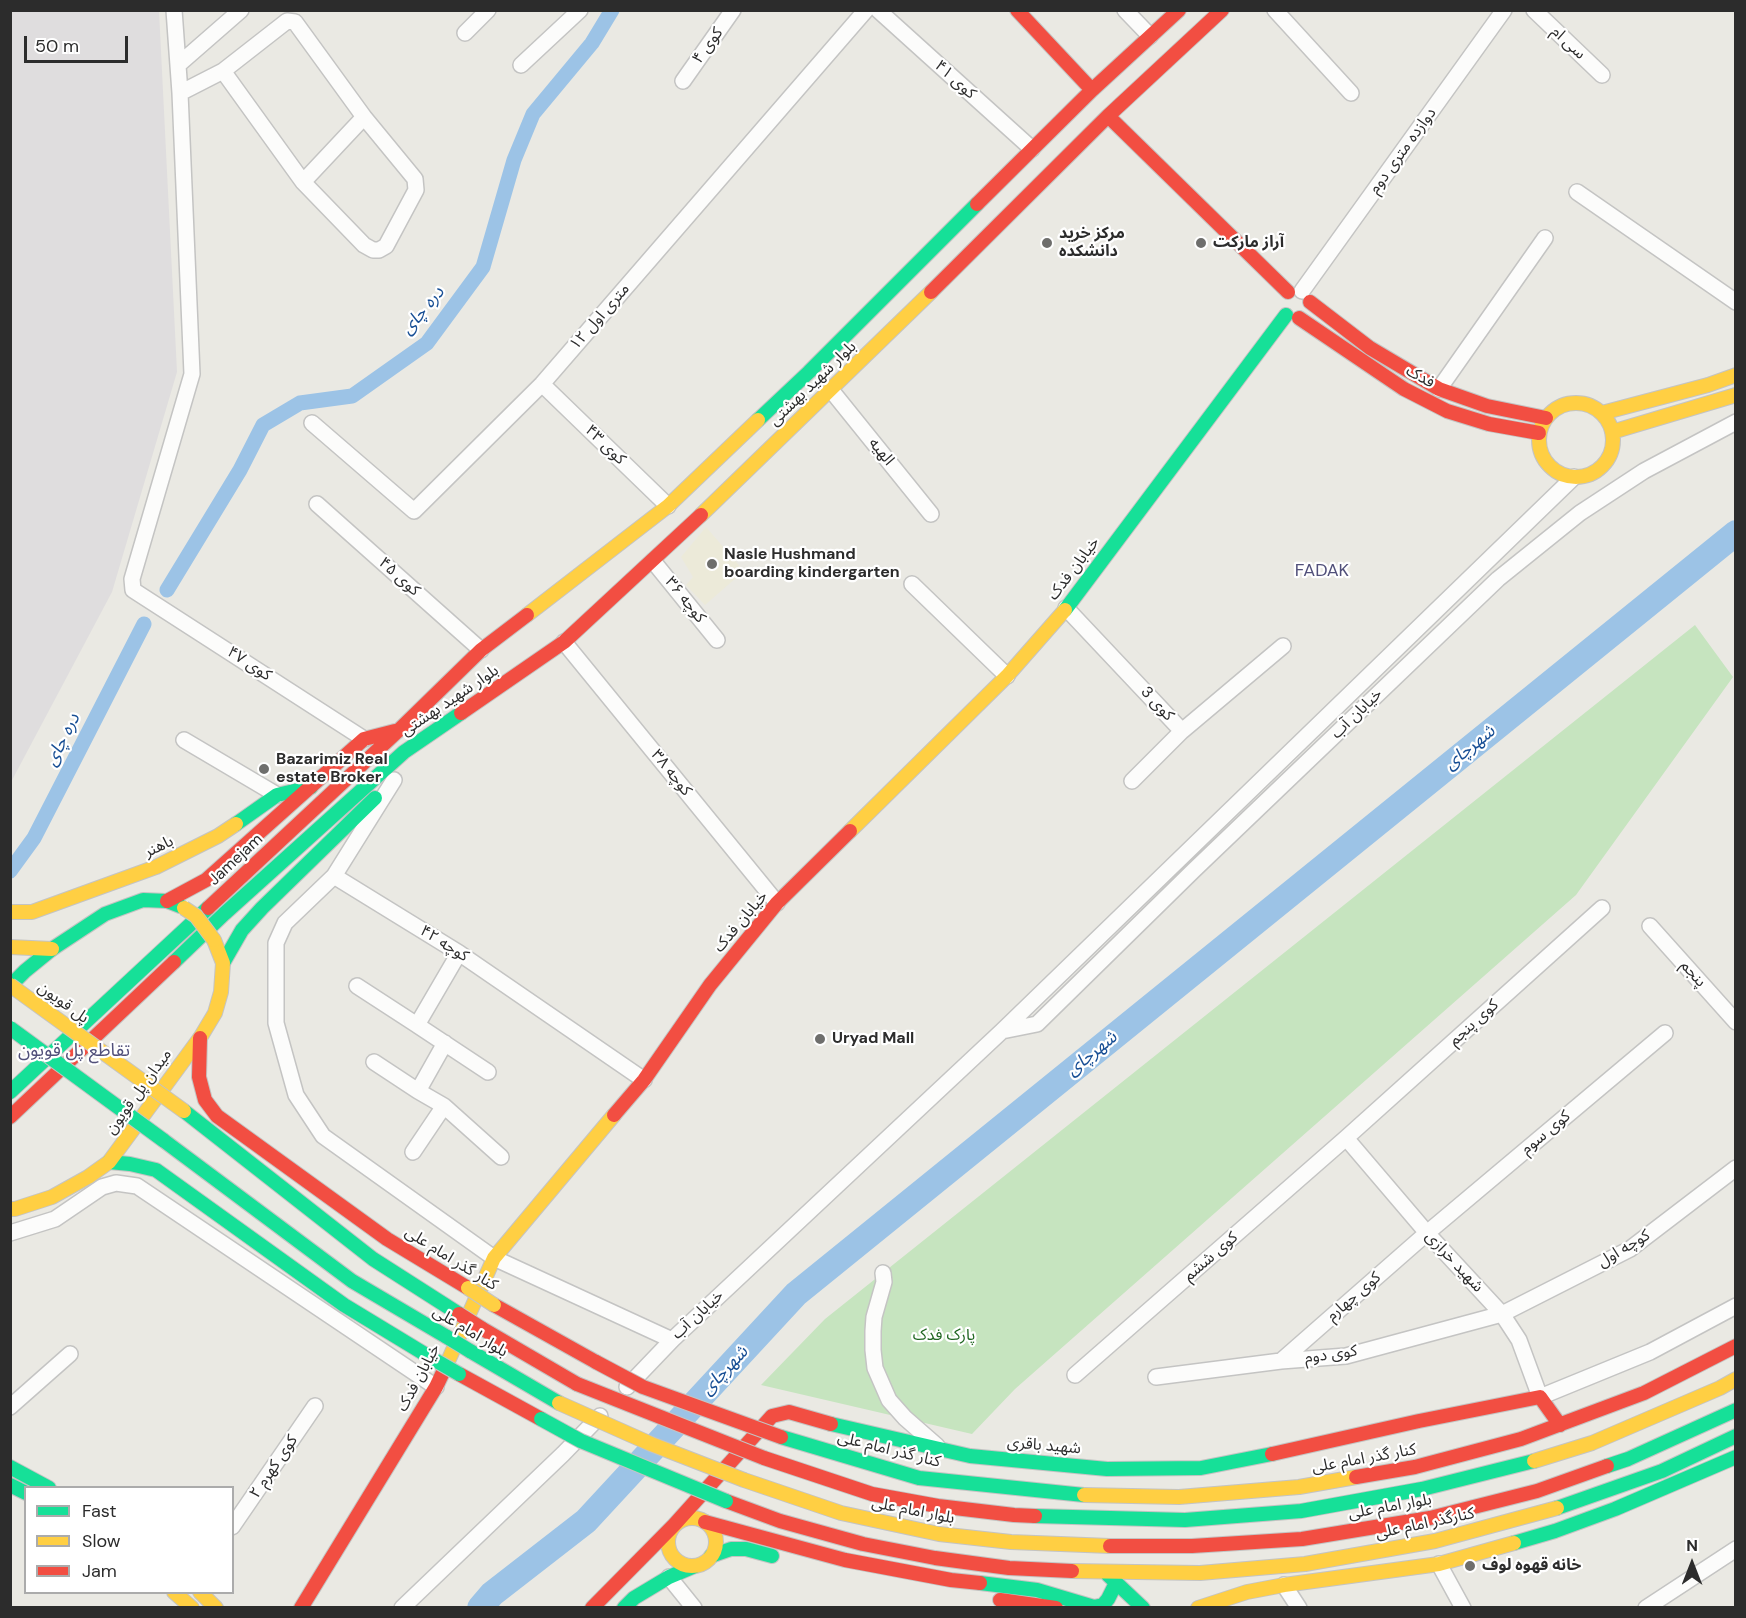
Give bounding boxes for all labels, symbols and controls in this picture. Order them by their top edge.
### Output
street label: سی ام [1547,22,1589,64]
scale bar [27,24,130,62]
street label: کوی ۴ [689,24,727,68]
text: 50 m [35,34,79,58]
street label: کوی ۴۱ [930,57,980,103]
street label: دوازده متری دوم [1365,104,1441,198]
place label: مرکز خرید دانشکده [1059,224,1125,262]
place label: آراز مارکت [1213,233,1284,253]
marker: مرکز خرید دانشکده [1040,236,1054,250]
marker: آراز مارکت [1194,236,1208,250]
street label: ۱۲ متری اول [566,280,634,354]
water label: دره چای [397,282,449,340]
street label: بلوار شهید بهشتی [765,338,861,430]
street label: فدک [1402,361,1438,393]
street label: کوی ۴۳ [581,421,629,469]
street label: الهیه [864,434,898,470]
street label: خیابان فدک [1044,534,1104,604]
place label: Nasle Hushmand boarding kindergarten [724,545,900,583]
street label: کوی ۴۵ [374,554,424,600]
marker: Nasle Hushmand boarding kindergarten [705,557,719,571]
district label: FADAK [1291,560,1353,582]
street label: کوچه ۳۶ [661,573,709,627]
street label: کوی ۴۷ [223,643,275,685]
street label: بلوار شهید بهشتی [397,661,503,741]
street label: کوی 3 [1136,683,1178,725]
street label: خیابان آب [1327,685,1387,743]
water label: دره چای [41,710,85,770]
water label: شهرچای [1440,721,1500,775]
street label: کوچه ۳۸ [647,746,695,800]
place label: Bazarimiz Real estate Broker [276,750,388,788]
marker: Bazarimiz Real estate Broker [257,762,271,776]
street label: Jamejam [205,830,267,890]
street label: باهنر [141,832,177,862]
street label: خیابان فدک [710,888,772,956]
street label: کوچه ۴۲ [416,922,472,966]
street label: پنجم [1676,957,1710,991]
street label: پل قویون [34,978,92,1028]
street label: کوی پنجم [1445,996,1503,1050]
water label: شهرچای [1062,1027,1122,1081]
place label: Uryad Mall [832,1029,914,1049]
marker: Uryad Mall [813,1032,827,1046]
district label: تقاطع پل قویون [18,1040,130,1062]
street label: میدان پل قویون [102,1046,176,1138]
street label: کوی سوم [1517,1107,1575,1159]
street label: کنار گذر امام علی [401,1223,501,1295]
street label: کوچه اول [1594,1226,1654,1272]
street label: شهید خرازی [1421,1227,1487,1297]
street label: کوی ششم [1180,1228,1242,1286]
street label: کوی چهارم [1323,1268,1385,1326]
street label: خیابان آب [668,1286,728,1344]
street label: بلوار امام علی [429,1302,511,1362]
park label: پارک فدک [913,1326,975,1346]
street label: خیابان فدک [393,1341,445,1415]
water label: شهرچای [697,1342,753,1400]
street label: کوی دوم [1303,1342,1359,1368]
street label: کنار گذر امام علی [835,1428,943,1472]
street label: کوی کهرم ۲ [246,1432,302,1502]
street label: شهید باقری [1006,1433,1082,1459]
street label: کنار گذر امام علی [1310,1440,1418,1478]
legend [24,1486,234,1594]
street label: بلوار امام علی [1347,1490,1433,1524]
street label: بلوار امام علی [870,1494,956,1528]
text: Fast [82,1499,117,1523]
street label: کنارگذر امام علی [1374,1504,1476,1544]
text: Slow [82,1529,121,1553]
north arrow [1662,1534,1722,1594]
text: N [1686,1535,1698,1556]
place label: خانه قهوه لوف [1482,1556,1581,1576]
text: Jam [82,1559,117,1583]
marker: خانه قهوه لوف [1463,1559,1477,1573]

